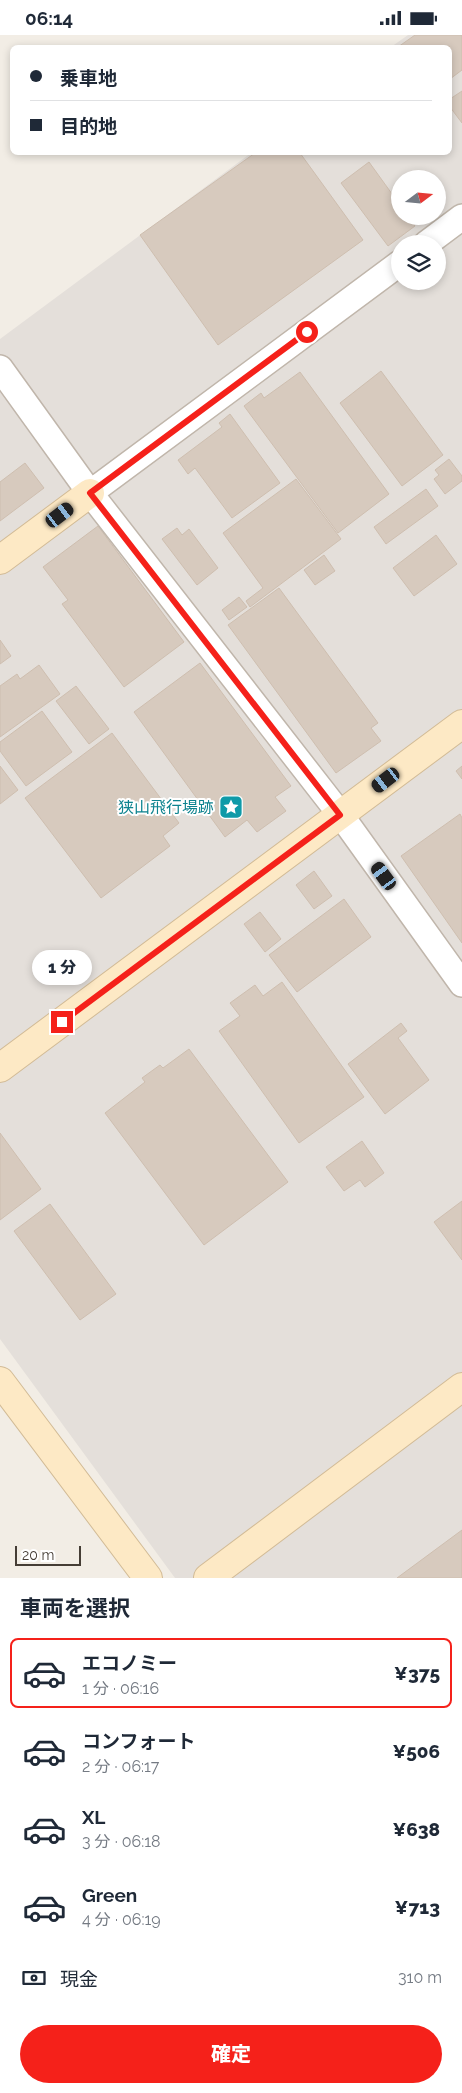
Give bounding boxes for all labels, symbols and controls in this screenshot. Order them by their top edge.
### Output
text: 06:14 [25,7,73,29]
text: 乗車地 [60,67,117,89]
text: 目的地 [60,115,117,137]
north arrow [391,170,446,225]
map controls [391,170,446,290]
button: layers [391,235,446,290]
route start [296,321,318,343]
car [43,500,76,530]
car [369,765,402,795]
place icon: 狭山飛行場跡 [218,794,244,820]
place label: 狭山飛行場跡 [118,798,214,817]
car [369,859,398,893]
callout: 1 分 [32,949,92,985]
text: 1 分 [48,958,76,977]
route end [51,1011,73,1033]
scale bar [15,1543,81,1566]
text: 20 m [22,1547,54,1563]
text: 車両を選択 [20,1595,130,1621]
icon: car [22,1651,67,1696]
text: エコノミー [82,1652,177,1674]
text: ¥375 [394,1662,440,1684]
text: 1 分 · 06:16 [82,1679,159,1698]
icon: car [22,1729,67,1774]
text: コンフォート [82,1730,195,1752]
text: ¥506 [392,1740,440,1762]
text: 2 分 · 06:17 [82,1757,159,1776]
text: XL [82,1806,105,1828]
icon: car [22,1807,67,1852]
text: ¥638 [392,1818,440,1840]
text: 3 分 · 06:18 [82,1832,161,1851]
text: Green [82,1884,137,1906]
icon: car [22,1885,67,1930]
text: ¥713 [395,1896,440,1918]
text: 4 分 · 06:19 [82,1910,161,1929]
icon: cash [20,1964,48,1992]
text: 現金 [60,1968,98,1990]
text: 310 m [398,1968,442,1987]
button: 確定 [20,2025,442,2083]

